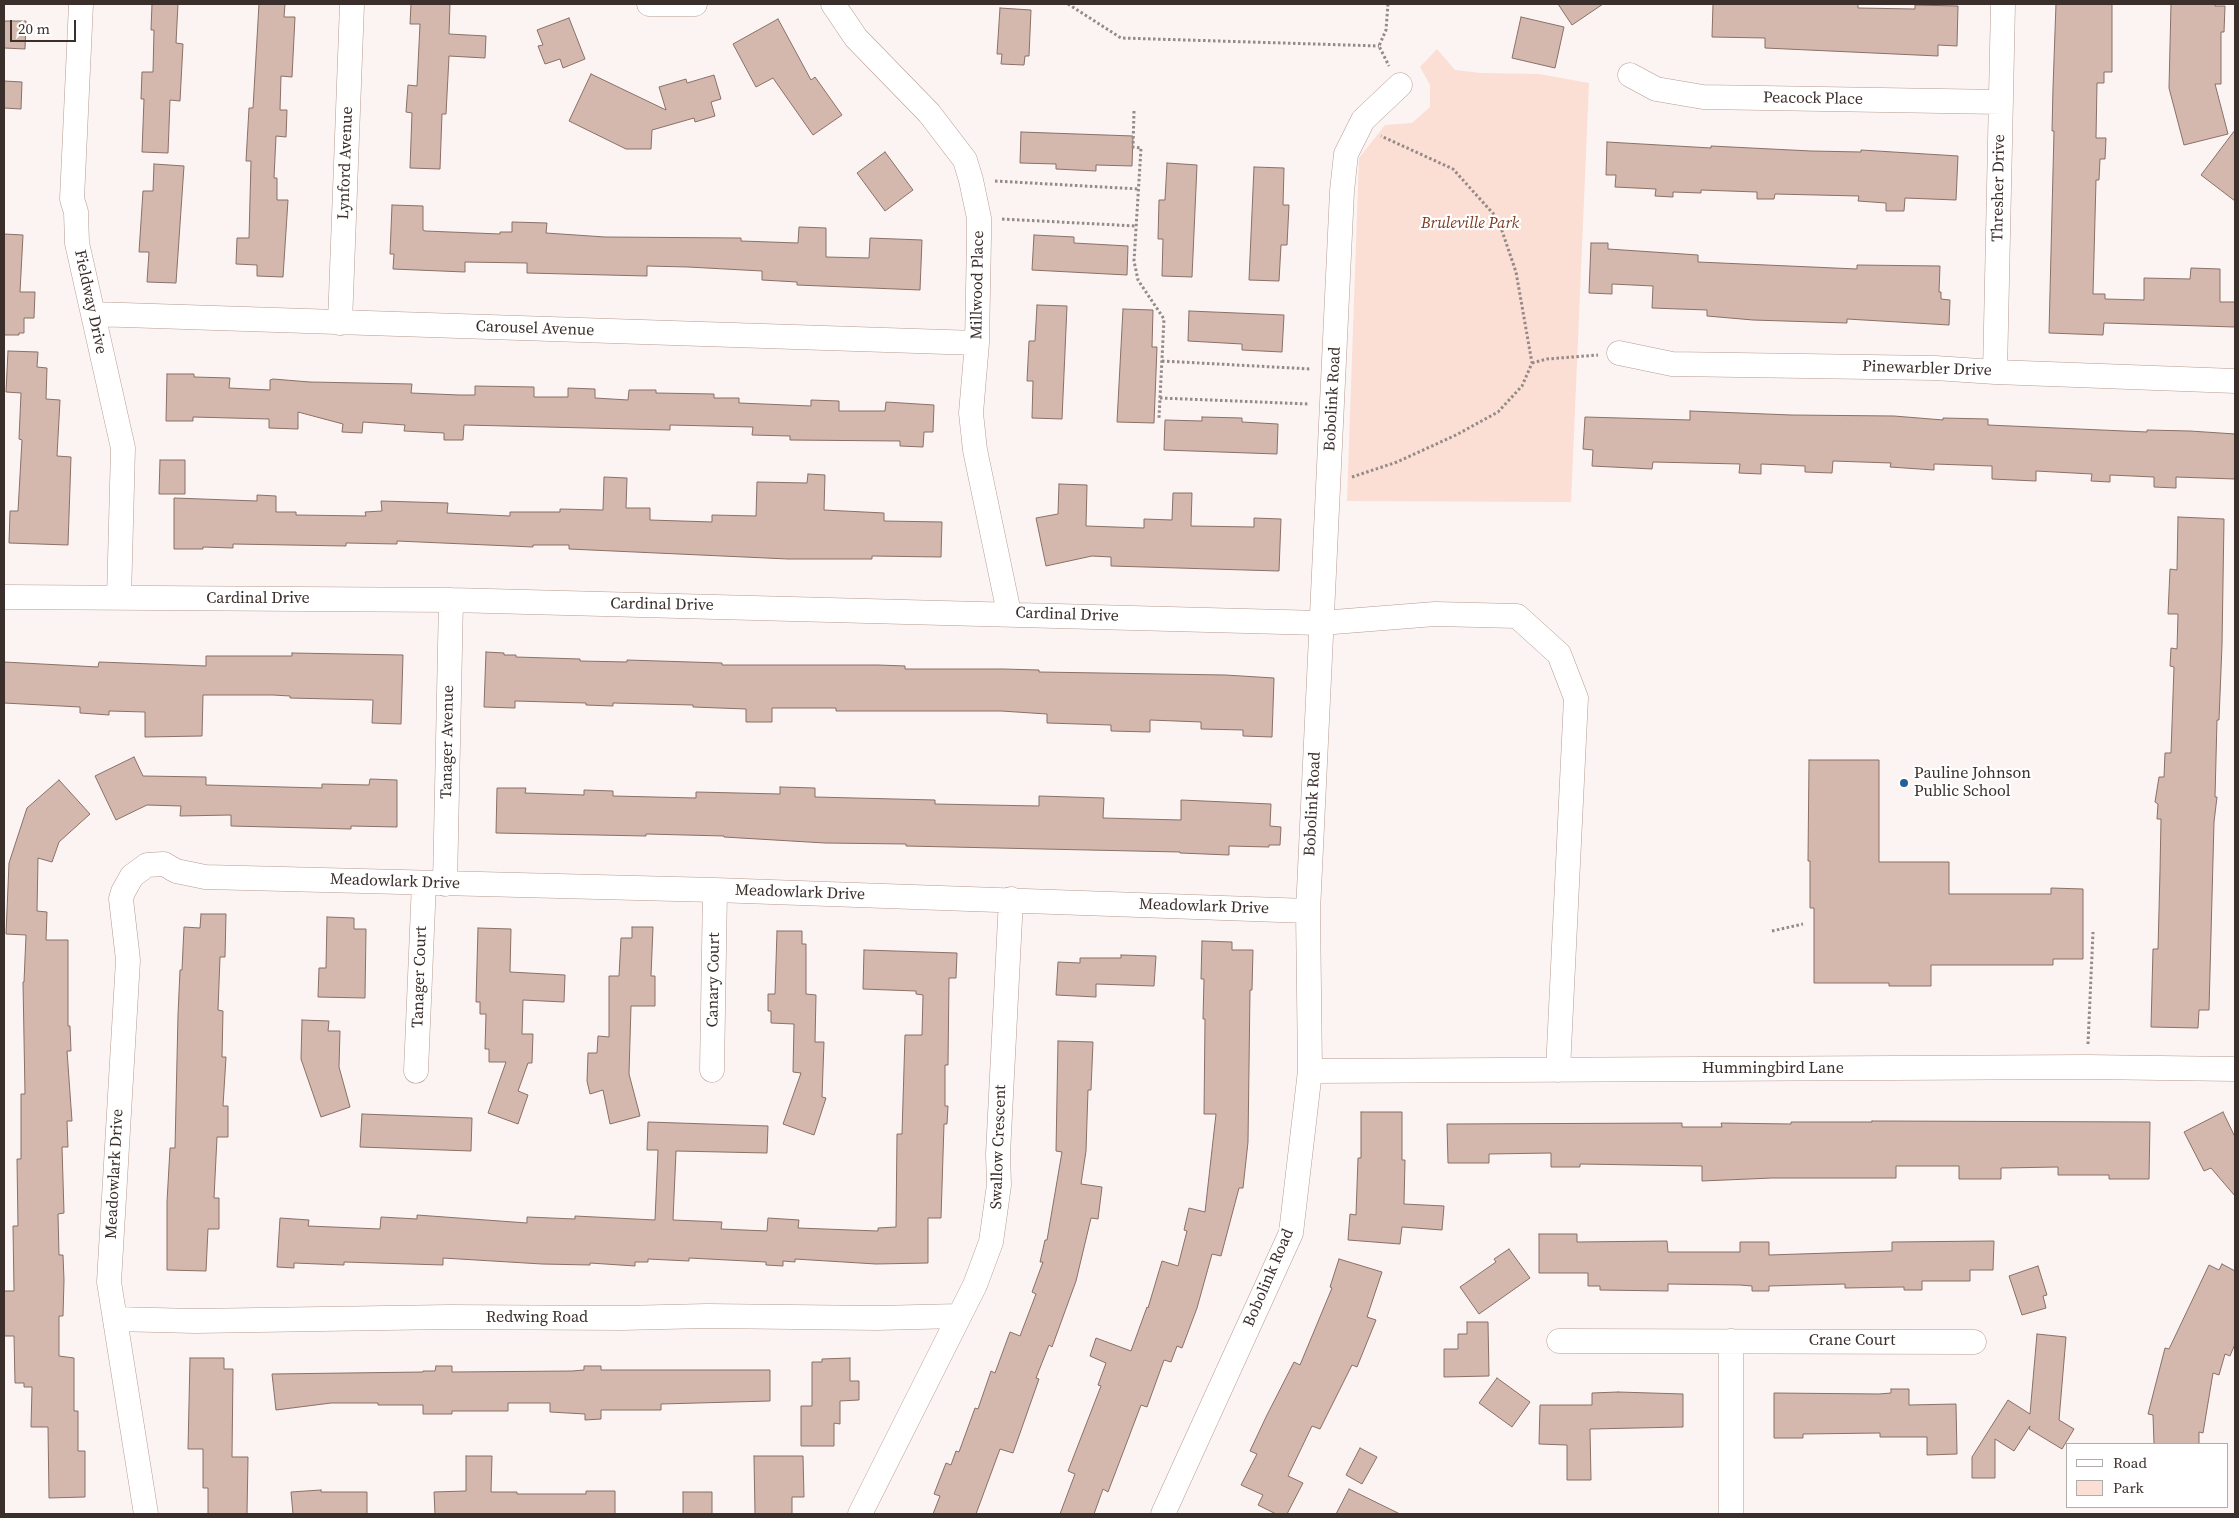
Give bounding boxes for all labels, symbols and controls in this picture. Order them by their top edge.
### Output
scale bar [12,10,79,42]
text: 20 m [18,18,50,39]
street label: Peacock Place [1763,89,1863,109]
street label: Lynford Avenue [334,106,358,220]
street label: Thresher Drive [1988,134,2010,242]
park label: Bruleville Park [1421,214,1519,234]
street label: Millwood Place [967,230,989,340]
street label: Fieldway Drive [70,248,110,356]
street label: Carousel Avenue [475,317,595,341]
street label: Bobolink Road [1321,346,1345,452]
street label: Pinewarbler Drive [1862,357,1992,381]
street label: Cardinal Drive [206,589,310,609]
street label: Cardinal Drive [610,594,714,616]
street label: Cardinal Drive [1015,604,1119,626]
street label: Tanager Avenue [437,685,459,799]
street label: Bobolink Road [1301,751,1325,857]
place label: Pauline Johnson Public School [1914,764,2031,802]
marker: Pauline Johnson Public School [1898,777,1910,789]
street label: Meadowlark Drive [330,870,460,894]
street label: Meadowlark Drive [735,881,865,905]
street label: Meadowlark Drive [1139,895,1269,919]
street label: Tanager Court [409,926,431,1028]
street label: Canary Court [704,932,724,1028]
street label: Hummingbird Lane [1702,1059,1844,1079]
street label: Swallow Crescent [987,1084,1011,1210]
street label: Meadowlark Drive [102,1108,128,1240]
street label: Bobolink Road [1240,1226,1298,1330]
street label: Redwing Road [486,1308,588,1328]
street label: Crane Court [1809,1331,1895,1351]
legend [2066,1443,2229,1508]
text: Road [2113,1452,2147,1473]
text: Park [2113,1477,2144,1498]

